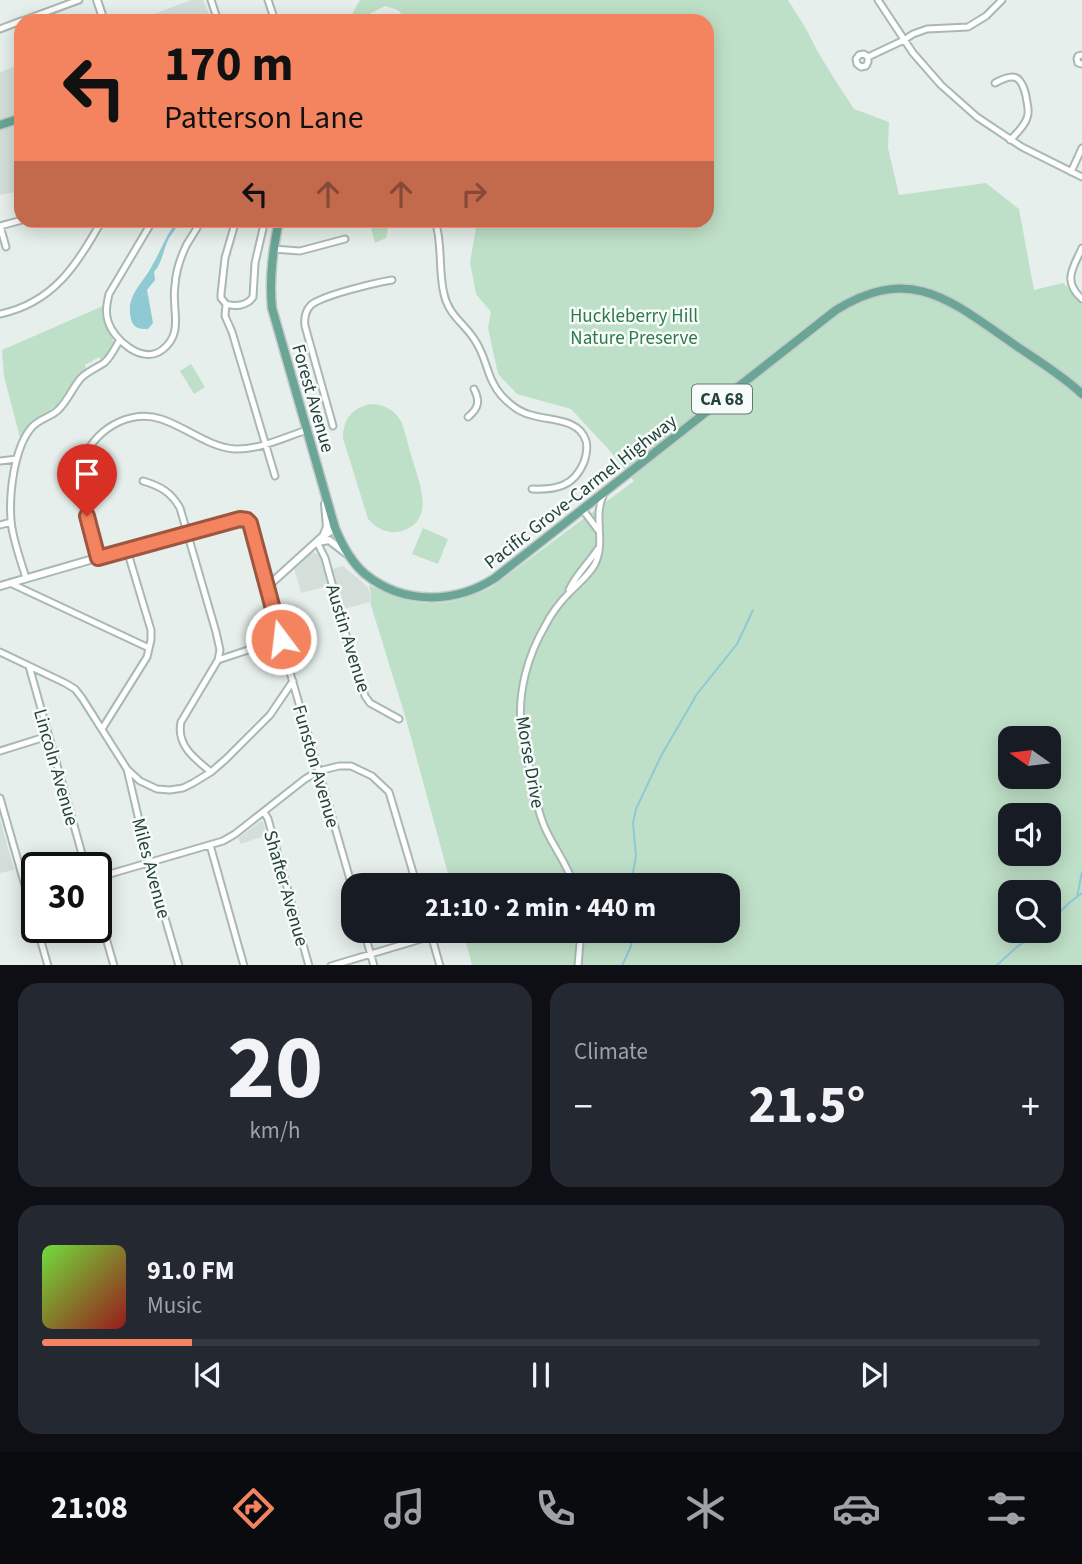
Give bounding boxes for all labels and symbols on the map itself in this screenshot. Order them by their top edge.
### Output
park label: Huckleberry Hill Nature Preserve [570,303,698,352]
street label: Forest Avenue [284,341,341,456]
road number: CA 68 [692,384,752,414]
street label: Pacific Grove-Carmel Highway [479,408,683,576]
pin [57,444,117,516]
street label: Austin Avenue [318,581,377,696]
position arrow [244,602,318,676]
street label: Funston Avenue [285,702,346,831]
street label: Lincoln Avenue [26,706,85,829]
street label: Morse Drive [508,714,551,810]
north arrow [998,726,1060,789]
street label: Miles Avenue [124,815,177,922]
street label: Shafter Avenue [256,827,315,950]
speed limit sign: 30 [21,852,112,943]

